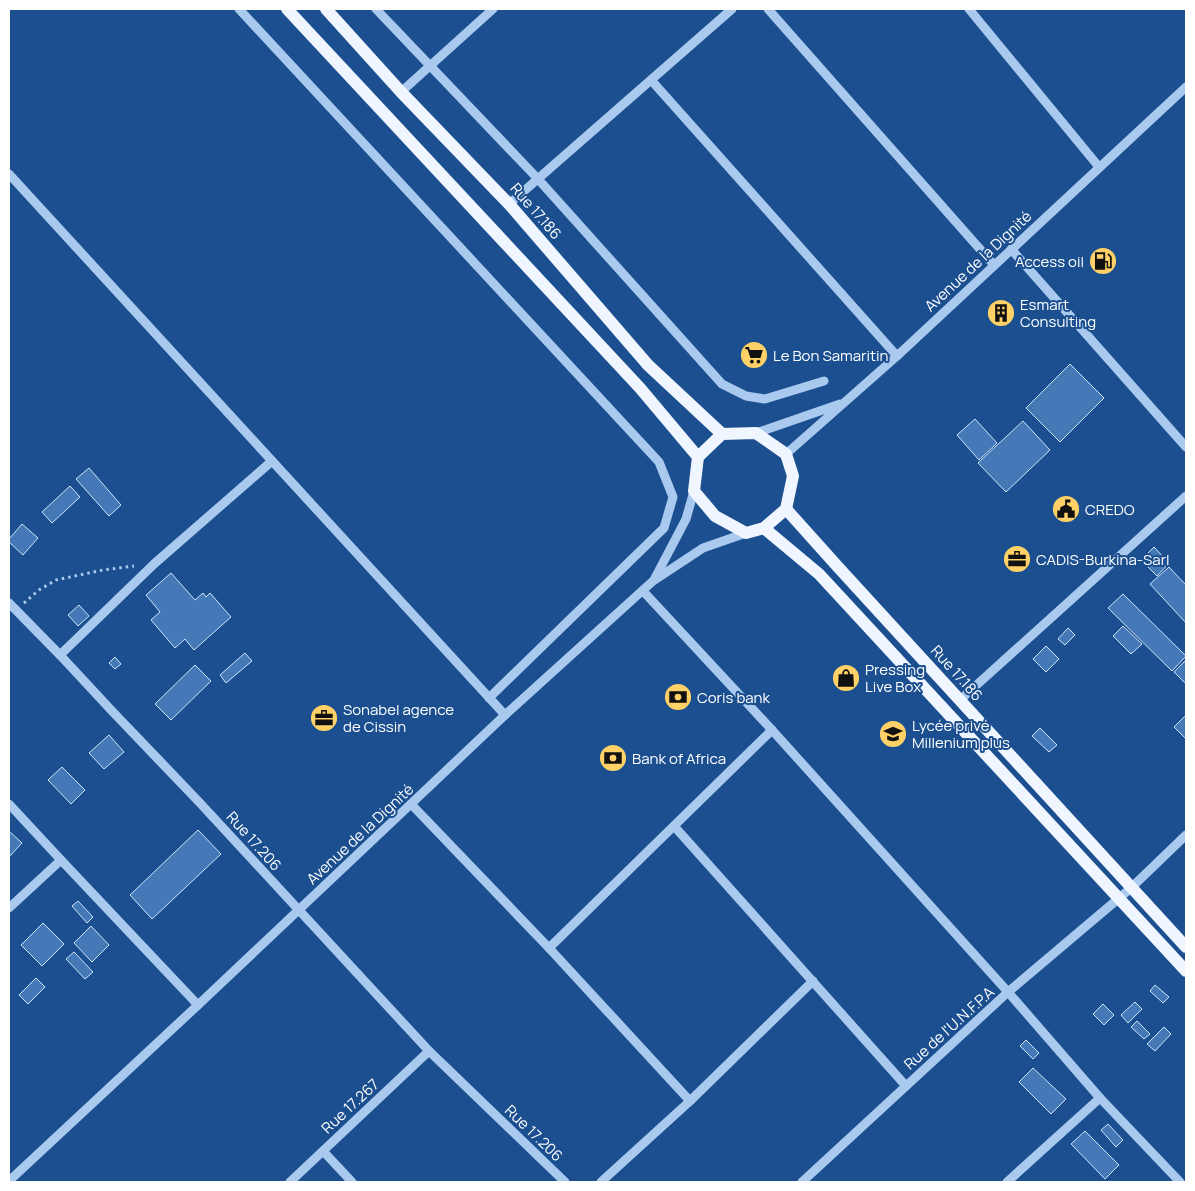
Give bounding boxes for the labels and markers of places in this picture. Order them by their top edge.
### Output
fuel station icon: Access oil [1088,246,1118,276]
place label: Access oil [1015,251,1084,272]
place label: Esmart Consulting [1020,294,1096,332]
building icon: Esmart Consulting [986,298,1016,328]
supermarket icon: Le Bon Samaritin [739,340,769,370]
place label: Le Bon Samaritin [773,345,888,366]
public building icon: CREDO [1051,494,1081,524]
place label: CREDO [1085,499,1135,520]
office icon: CADIS-Burkina-Sarl [1002,544,1032,574]
place label: CADIS-Burkina-Sarl [1036,549,1170,570]
place label: Pressing Live Box [865,659,925,697]
shop icon: Pressing Live Box [831,663,861,693]
bank icon: Coris bank [663,682,693,712]
place label: Coris bank [697,687,771,708]
place label: Sonabel agence de Cissin [343,699,454,737]
office icon: Sonabel agence de Cissin [309,703,339,733]
place label: Lycée privé Millenium plus [912,715,1010,753]
school or university icon: Lycée privé Millenium plus [878,719,908,749]
bank icon: Bank of Africa [598,743,628,773]
place label: Bank of Africa [632,748,726,769]

